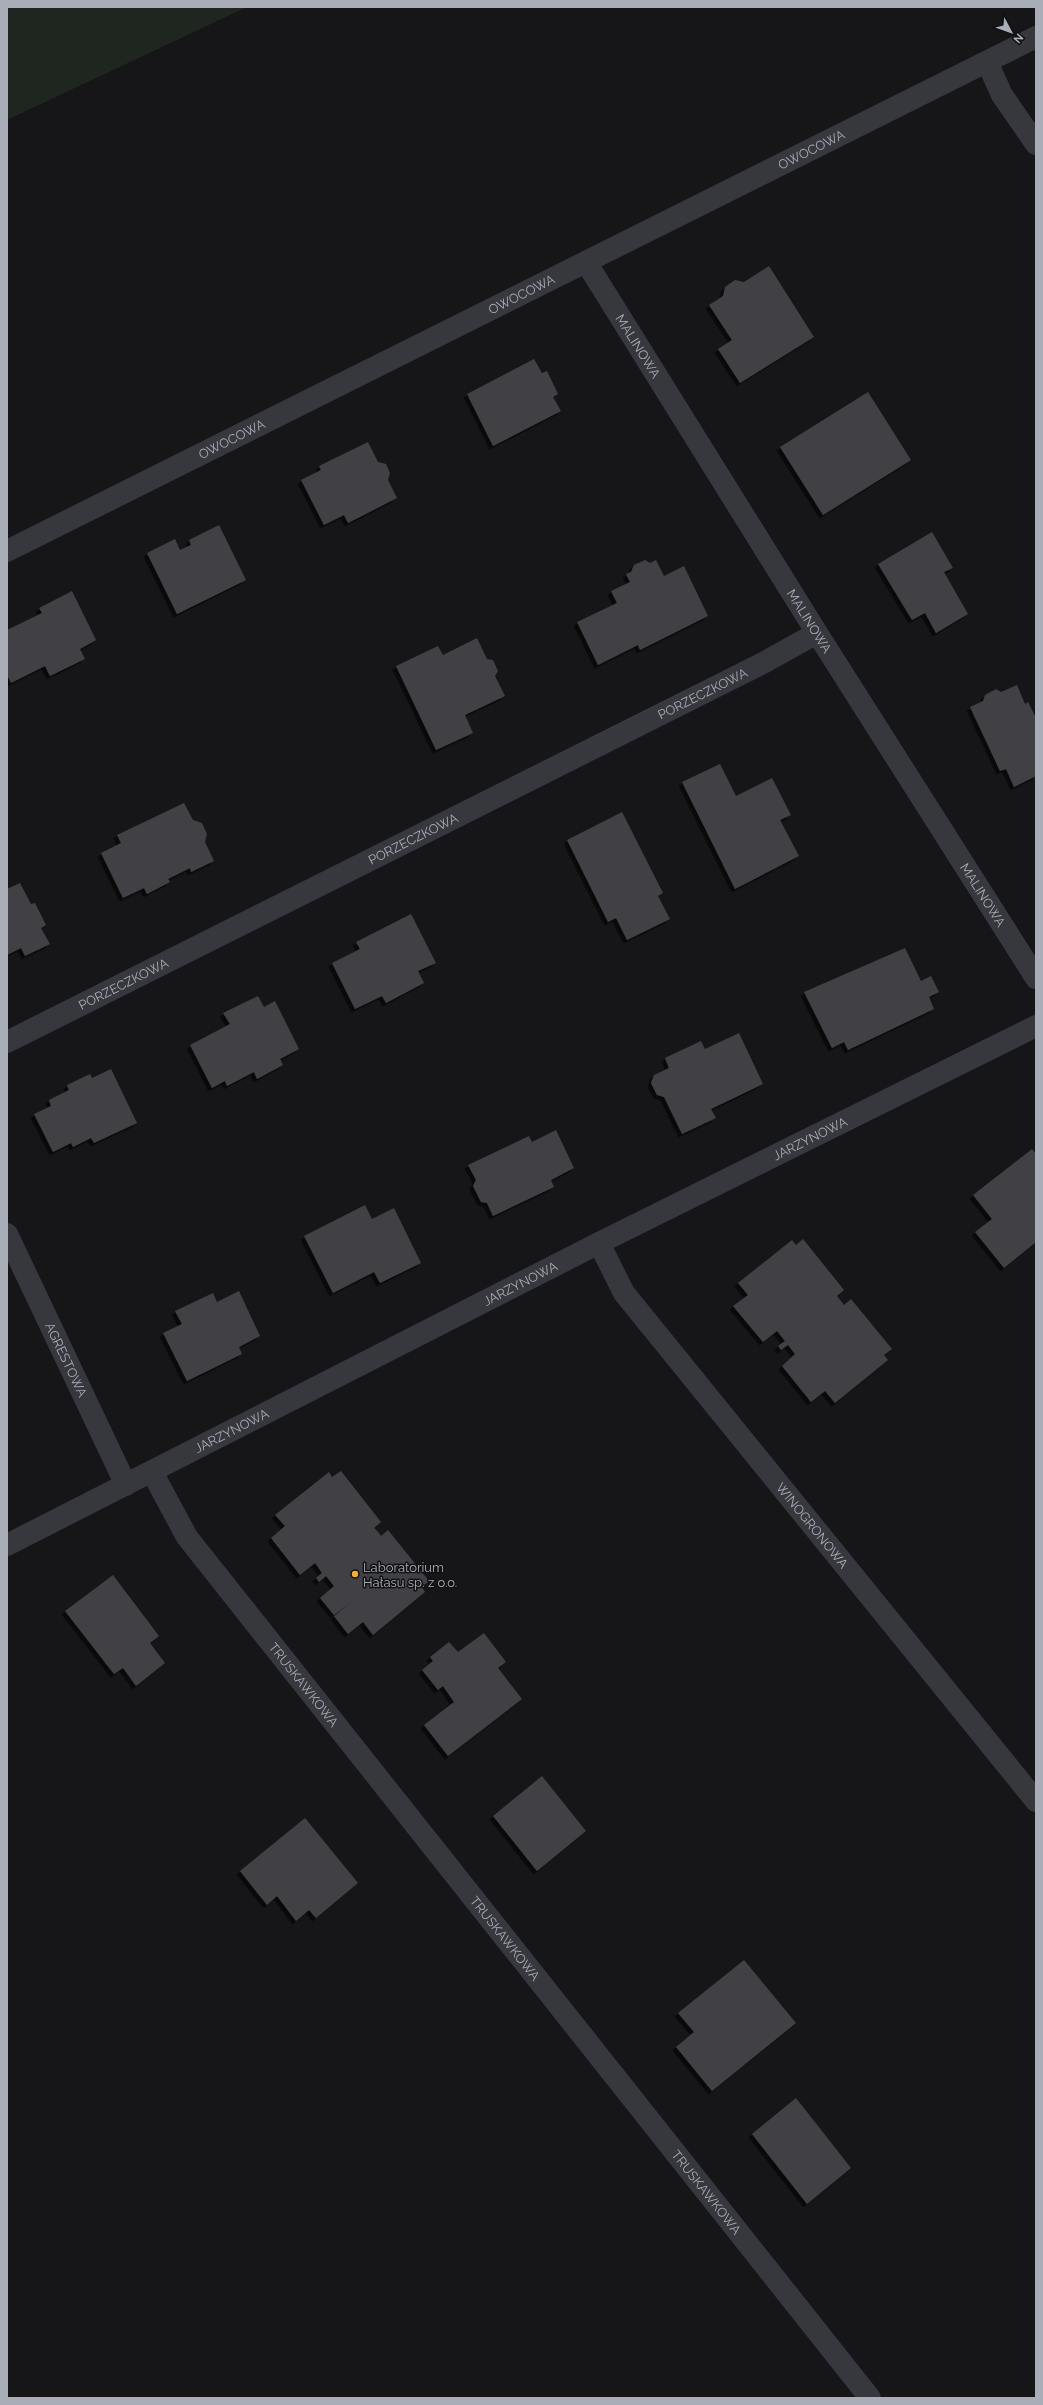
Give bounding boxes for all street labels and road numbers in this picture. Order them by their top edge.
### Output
street label: OWOCOWA [776,127,847,173]
street label: OWOCOWA [486,272,558,317]
street label: MALINOWA [612,312,663,381]
street label: OWOCOWA [196,416,268,462]
street label: MALINOWA [784,587,835,656]
street label: PORZECZKOWA [655,665,750,723]
street label: PORZECZKOWA [366,810,461,868]
street label: MALINOWA [957,860,1008,930]
street label: PORZECZKOWA [76,955,171,1013]
street label: JARZYNOWA [770,1114,850,1163]
street label: JARZYNOWA [481,1259,560,1309]
street label: AGRESTOWA [42,1320,90,1400]
street label: JARZYNOWA [192,1406,271,1456]
street label: WINOGRONOWA [773,1480,851,1571]
street label: TRUSKAWKOWA [266,1640,342,1730]
street label: TRUSKAWKOWA [467,1894,543,1984]
street label: TRUSKAWKOWA [668,2147,744,2238]

